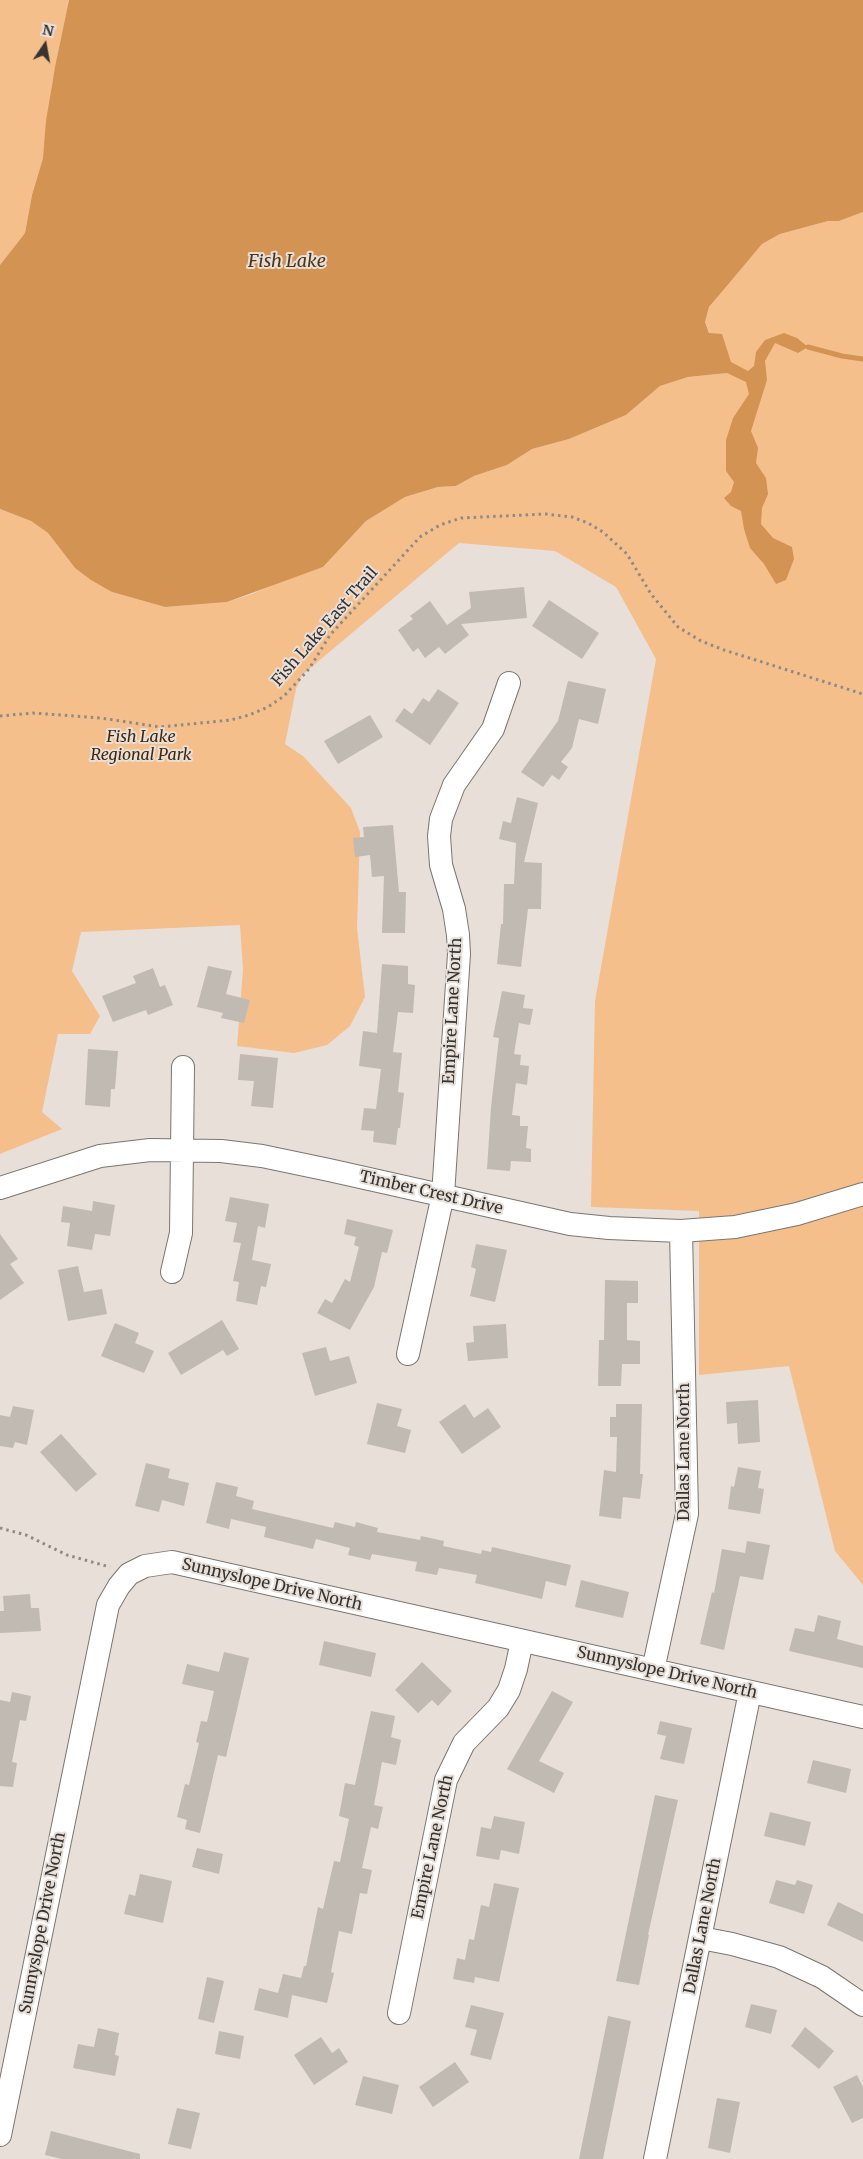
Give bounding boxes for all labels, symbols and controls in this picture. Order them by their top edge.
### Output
north arrow [20,20,70,70]
text: N [41,20,55,40]
water label: Fish Lake [248,251,326,273]
street label: Fish Lake East Trail [268,563,382,691]
park label: Fish Lake Regional Park [90,727,192,765]
street label: Empire Lane North [440,937,466,1085]
street label: Timber Crest Drive [358,1167,504,1219]
street label: Dallas Lane North [674,1383,694,1521]
street label: Sunnyslope Drive North [180,1555,364,1615]
street label: Sunnyslope Drive North [575,1643,759,1703]
street label: Empire Lane North [408,1773,458,1921]
street label: Sunnyslope Drive North [16,1831,70,2015]
street label: Dallas Lane North [680,1856,726,1996]

